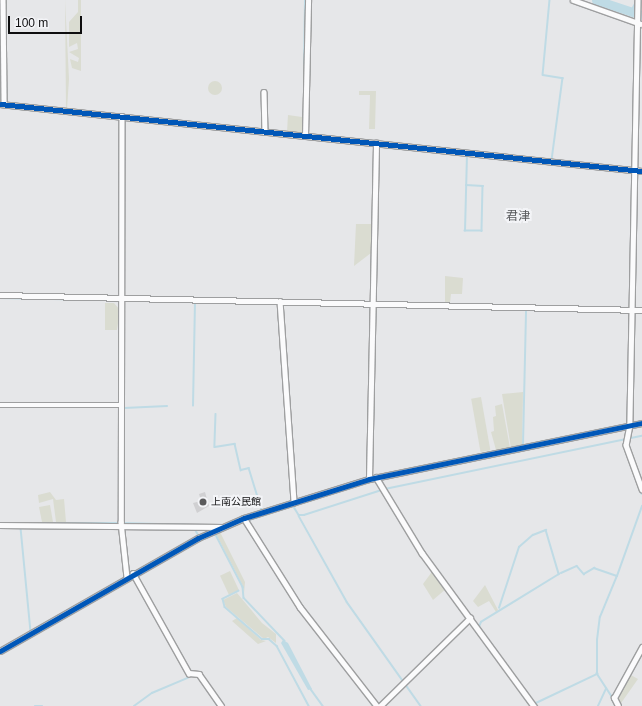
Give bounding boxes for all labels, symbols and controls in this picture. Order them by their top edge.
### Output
scale bar [10,8,84,34]
text: 100 m [15,16,48,30]
district label: 君津 [506,210,530,224]
place label: 上南公民館 [211,496,261,508]
marker: 上南公民館 [198,497,208,507]

